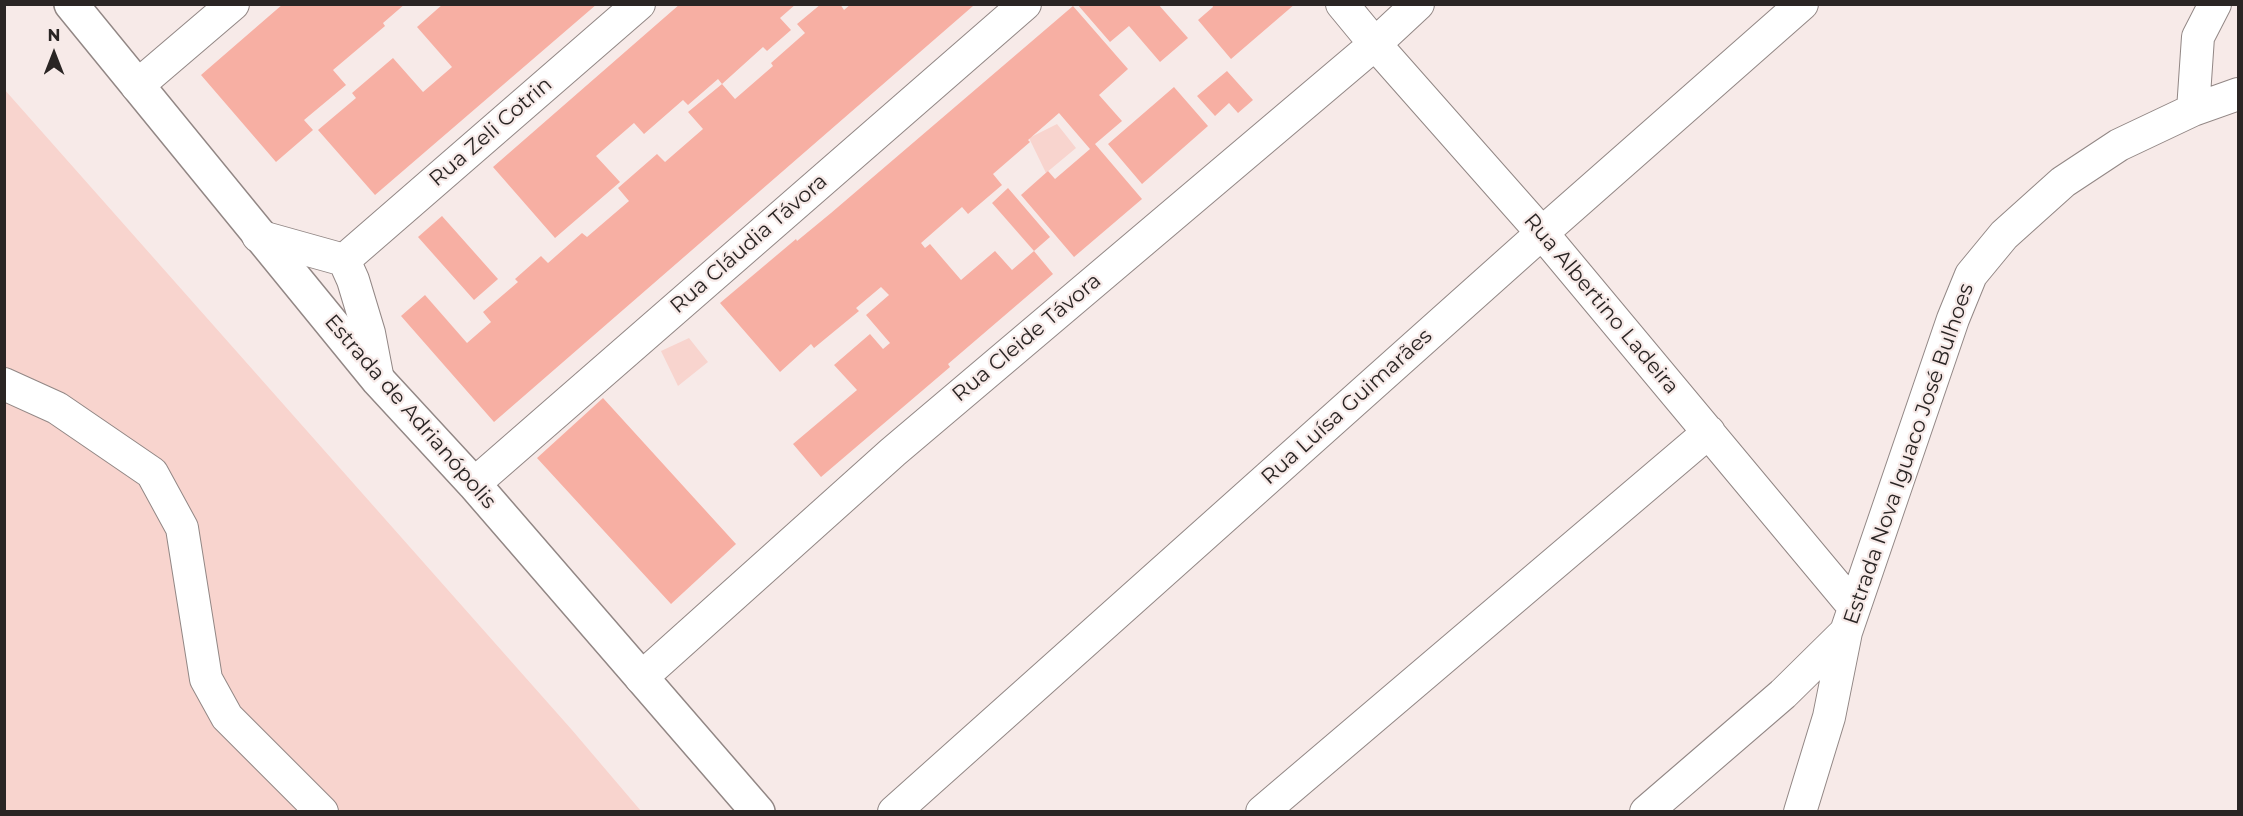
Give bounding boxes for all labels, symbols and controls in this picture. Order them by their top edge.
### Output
north arrow [24,24,84,84]
text: N [48,26,60,45]
street label: Rua Zeli Cotrin [425,72,557,192]
street label: Rua Cláudia Távora [665,169,833,319]
street label: Rua Albertino Ladeira [1518,209,1684,399]
street label: Rua Cleide Távora [948,268,1106,408]
street label: Estrada Nova Iguaco José Bulhoes [1839,280,1979,628]
street label: Estrada de Adrianópolis [319,310,501,514]
street label: Rua Luísa Guimarães [1257,324,1437,490]

